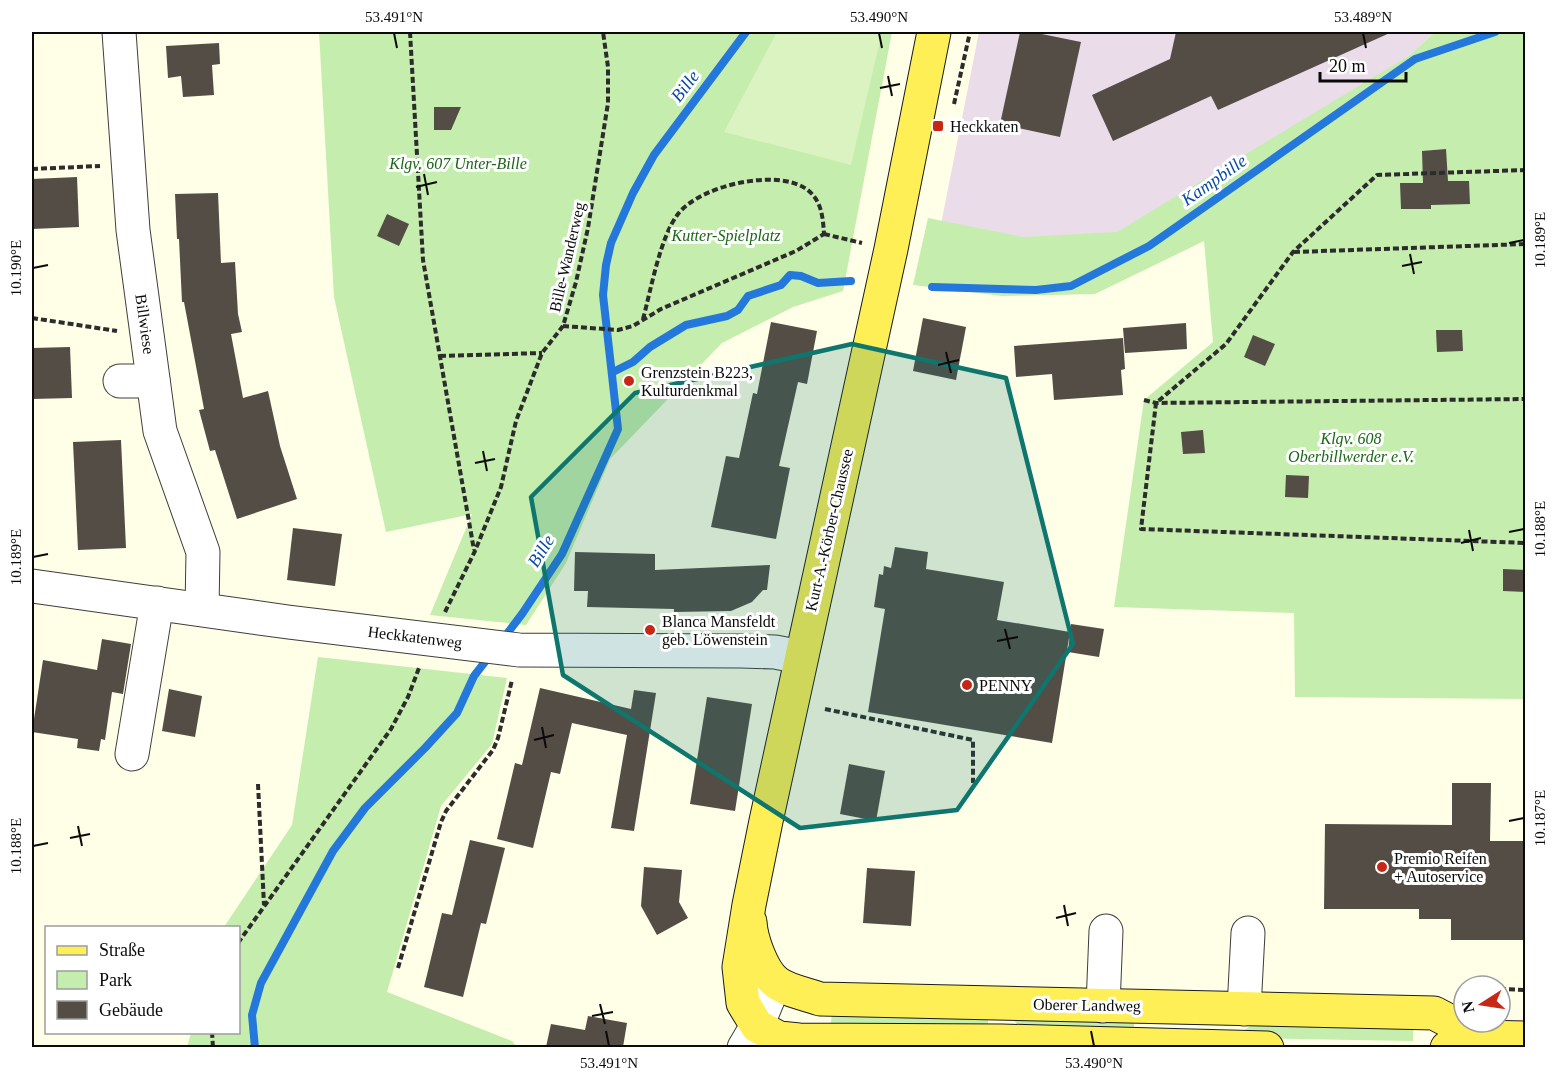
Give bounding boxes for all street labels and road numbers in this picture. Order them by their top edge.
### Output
street label: Bille-Wanderweg [546,200,589,314]
street label: Billwiese [132,293,158,355]
street label: Kurt-A.-Körber-Chaussee [802,447,856,613]
street label: Heckkatenweg [367,623,463,652]
street label: Oberer Landweg [1033,996,1141,1015]

